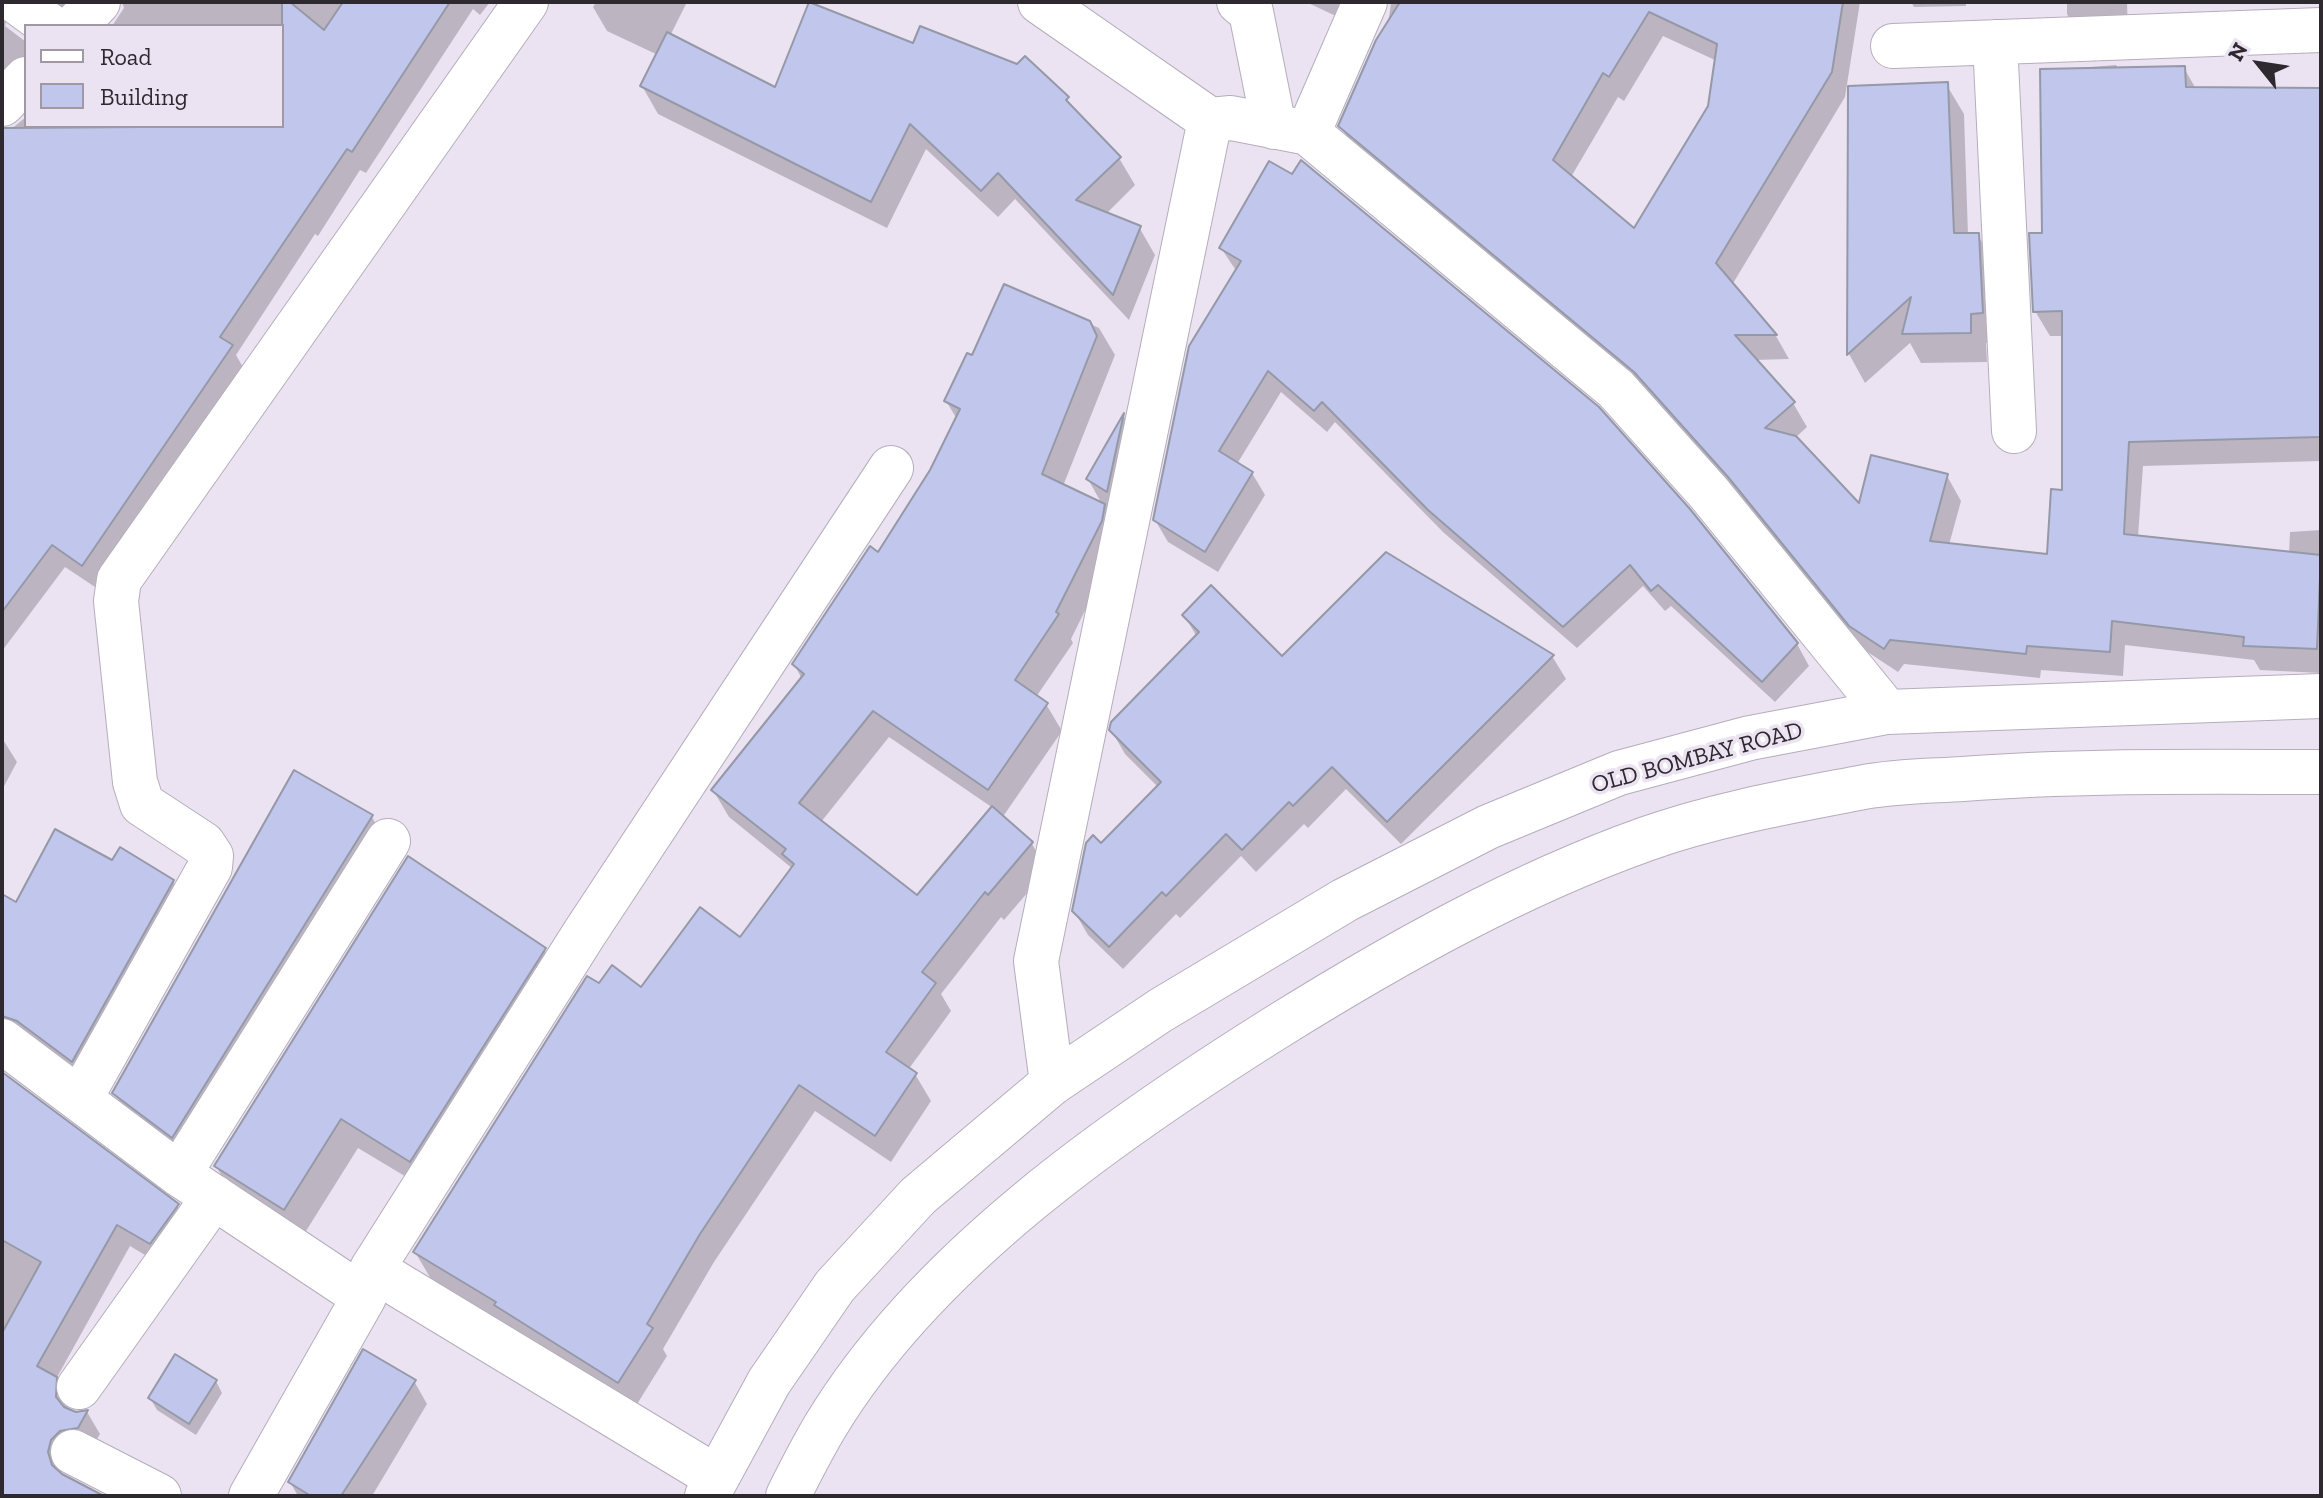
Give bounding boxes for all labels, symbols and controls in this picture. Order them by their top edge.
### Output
legend [24,24,284,128]
north arrow [2219,24,2299,104]
text: N [2222,38,2254,66]
text: Road [100,42,152,71]
text: Building [100,82,188,111]
street label: OLD BOMBAY ROAD [1588,716,1806,800]

